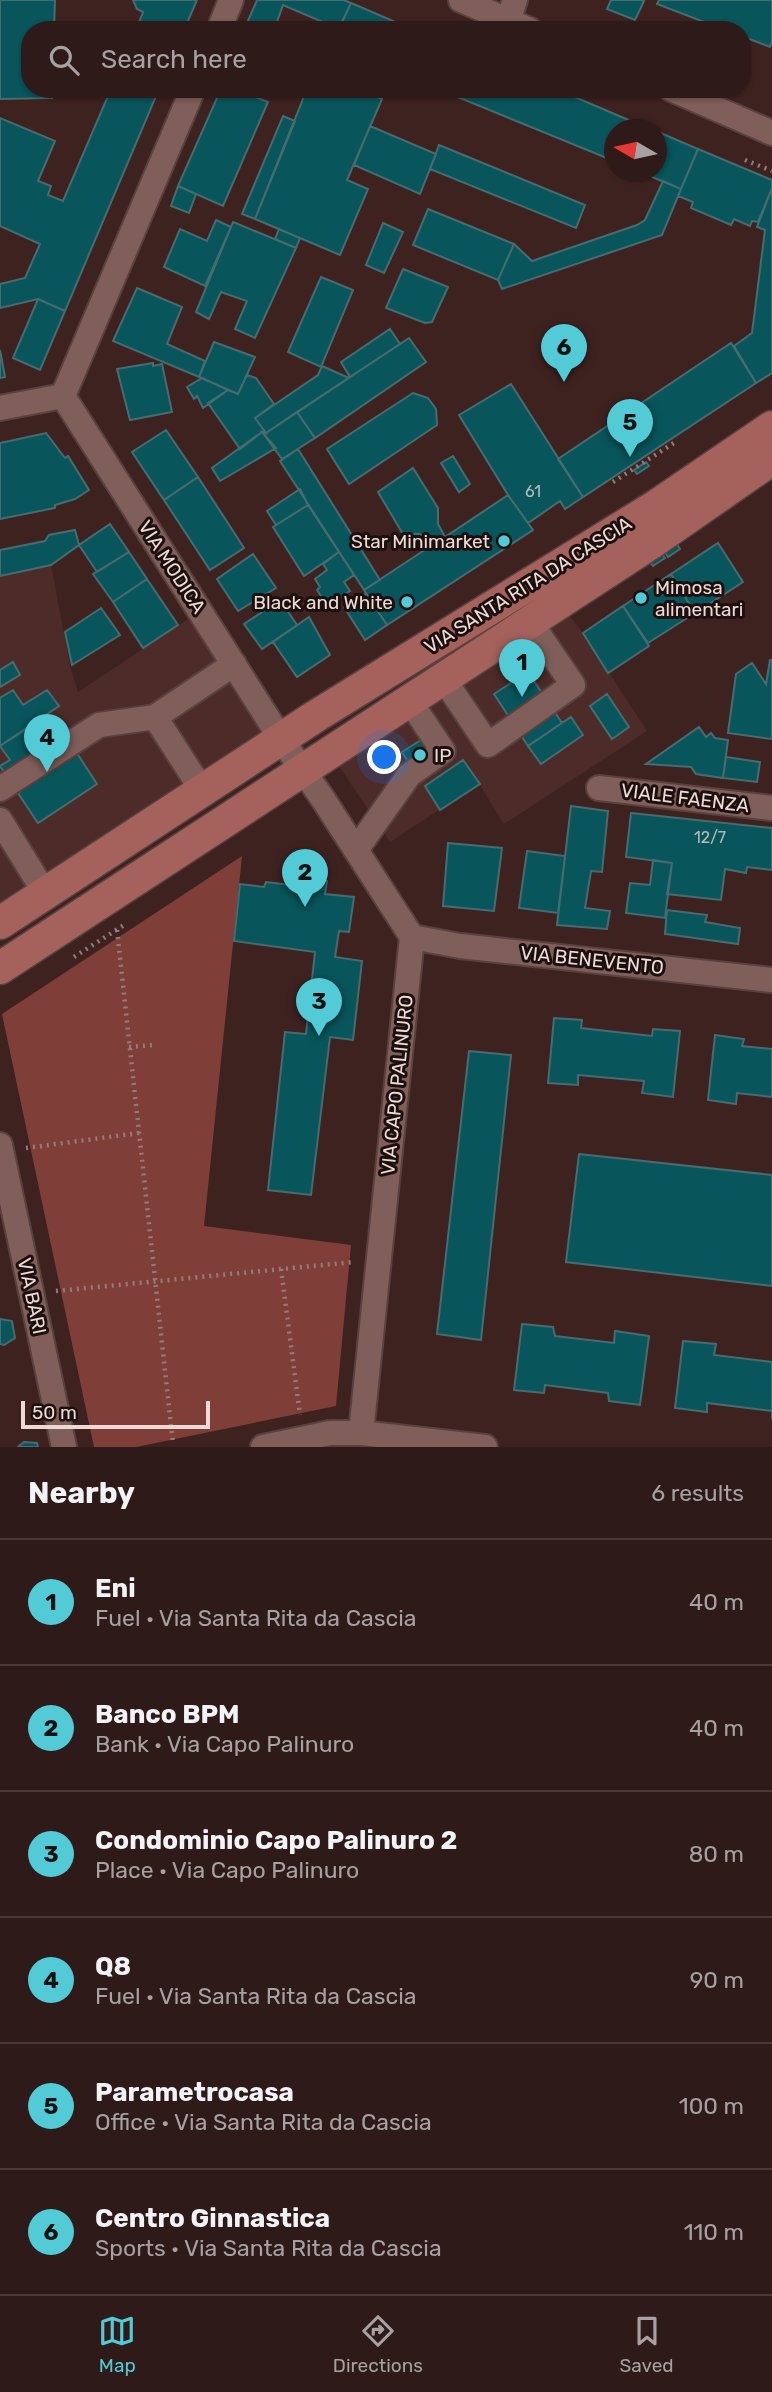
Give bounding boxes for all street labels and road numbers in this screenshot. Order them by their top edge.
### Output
street label: VIA SANTA RITA DA CASCIA [420,512,636,658]
street label: VIA MODICA [133,516,211,618]
street label: VIALE FAENZA [620,779,751,817]
street label: VIA BENEVENTO [519,941,665,979]
street label: VIA CAPO PALINURO [376,994,418,1176]
street label: VIA BARI [13,1256,51,1336]

